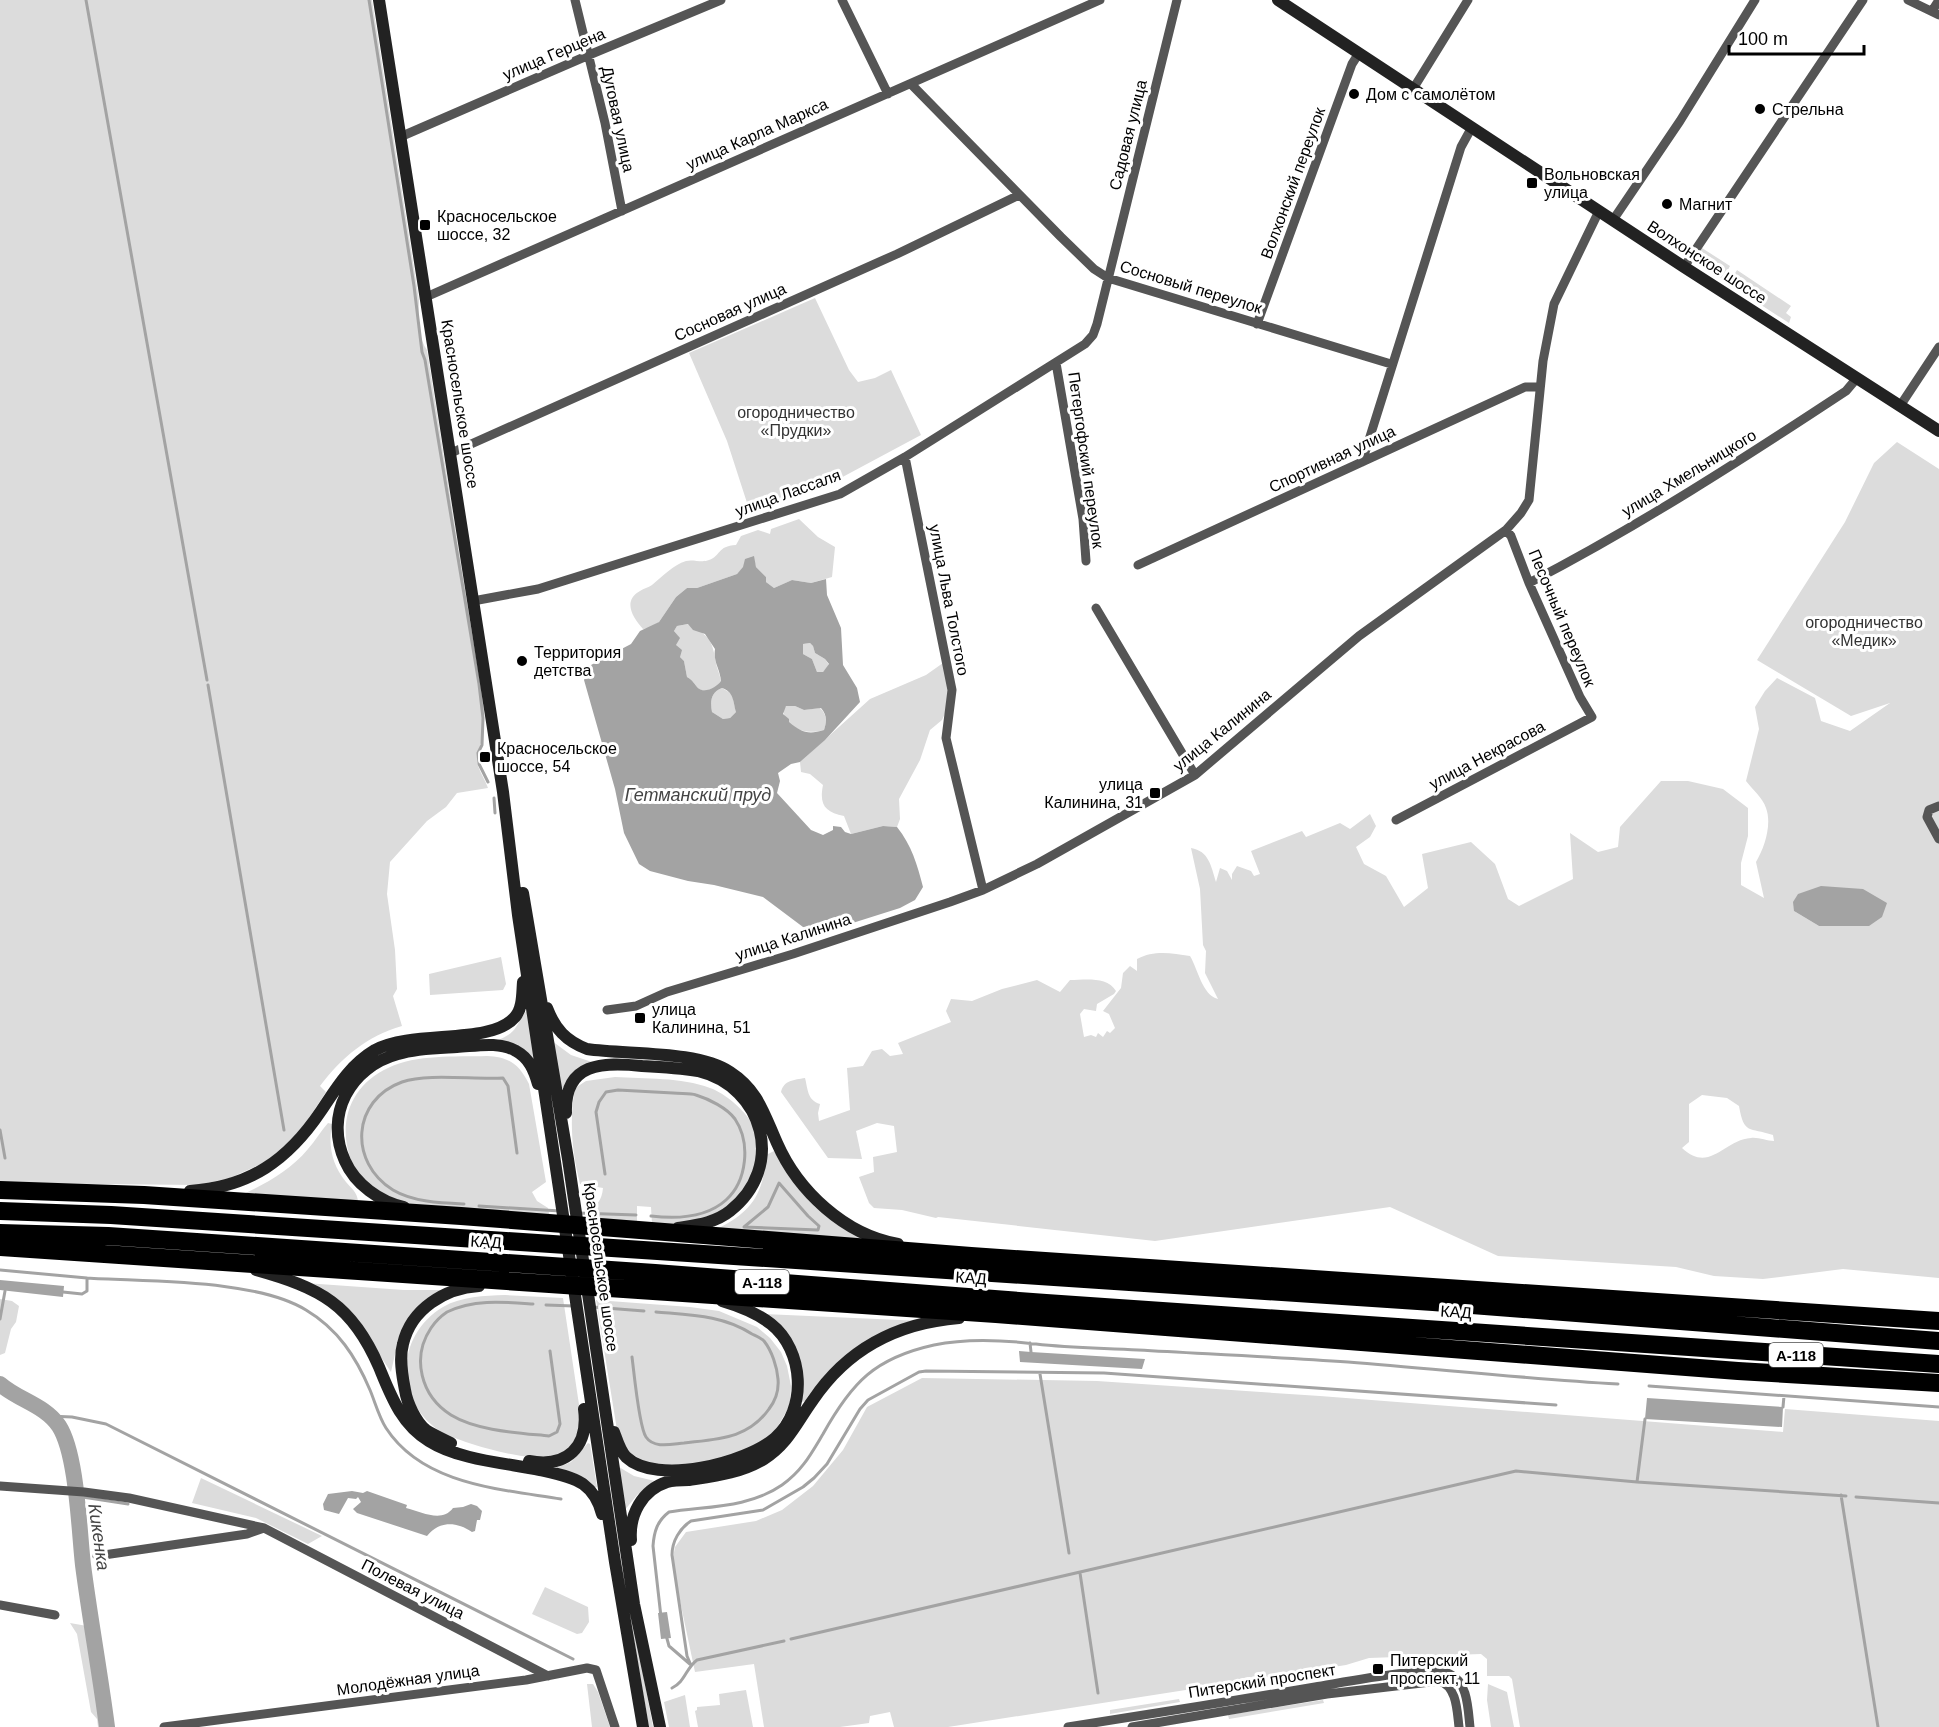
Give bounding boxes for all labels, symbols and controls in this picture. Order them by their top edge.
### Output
scale bar [1729,18,1864,56]
street label: улица Герцена [500,25,608,83]
text: 100 m [1738,29,1788,49]
street label: Дуговая улица [598,64,638,174]
street label: Садовая улица [1106,78,1150,192]
place label: Дом с самолётом [1366,86,1496,103]
marker: Дом с самолётом [1347,87,1361,101]
street label: улица Карла Маркса [684,95,830,173]
place label: Стрельна [1772,101,1844,118]
marker: Стрельна [1753,102,1767,116]
street label: Волхонский переулок [1258,104,1329,261]
place label: Вольновская улица [1544,166,1640,201]
marker: Вольновская улица [1525,176,1539,190]
place label: Магнит [1679,196,1733,213]
marker: Магнит [1660,197,1674,211]
place label: Красносельское шоссе, 32 [437,208,557,243]
street label: Волхонское шоссе [1644,217,1770,307]
marker: Красносельское шоссе, 32 [418,218,432,232]
street label: Сосновый переулок [1118,257,1265,317]
street label: Сосновая улица [672,280,789,344]
street label: Красносельское шоссе [438,318,482,490]
street label: Петергофский переулок [1065,371,1107,550]
park label: огородничество «Прудки» [737,404,855,439]
street label: Спортивная улица [1266,422,1398,496]
street label: улица Хмельницкого [1619,426,1759,520]
street label: улица Лассаля [733,466,843,520]
street label: улица Льва Толстого [926,523,972,677]
street label: Песочный переулок [1525,547,1599,690]
park label: огородничество «Медик» [1805,614,1923,649]
place label: Территория детства [534,644,621,679]
marker: Территория детства [515,654,529,668]
street label: улица Калинина [1170,685,1274,775]
street label: улица Некрасова [1427,717,1548,793]
place label: Красносельское шоссе, 54 [497,740,617,775]
marker: Красносельское шоссе, 54 [478,750,492,764]
place label: улица Калинина, 31 [1044,776,1143,811]
water label: Гетманский пруд [625,785,771,805]
marker: улица Калинина, 31 [1148,786,1162,800]
street label: улица Калинина [733,910,853,964]
place label: улица Калинина, 51 [652,1001,751,1036]
marker: улица Калинина, 51 [633,1011,647,1025]
street label: Красносельское шоссе [581,1181,621,1353]
street label: КАД [470,1232,502,1252]
street label: КАД [955,1268,987,1288]
road number: А-118 [735,1270,789,1294]
street label: КАД [1440,1302,1472,1322]
road number: А-118 [1769,1343,1823,1367]
water label: Кикенка [84,1502,114,1572]
street label: Полевая улица [359,1556,467,1622]
place label: Питерский проспект, 11 [1390,1652,1480,1687]
street label: Питерский проспект [1187,1661,1338,1701]
street label: Молодёжная улица [336,1662,481,1698]
marker: Питерский проспект, 11 [1371,1662,1385,1676]

